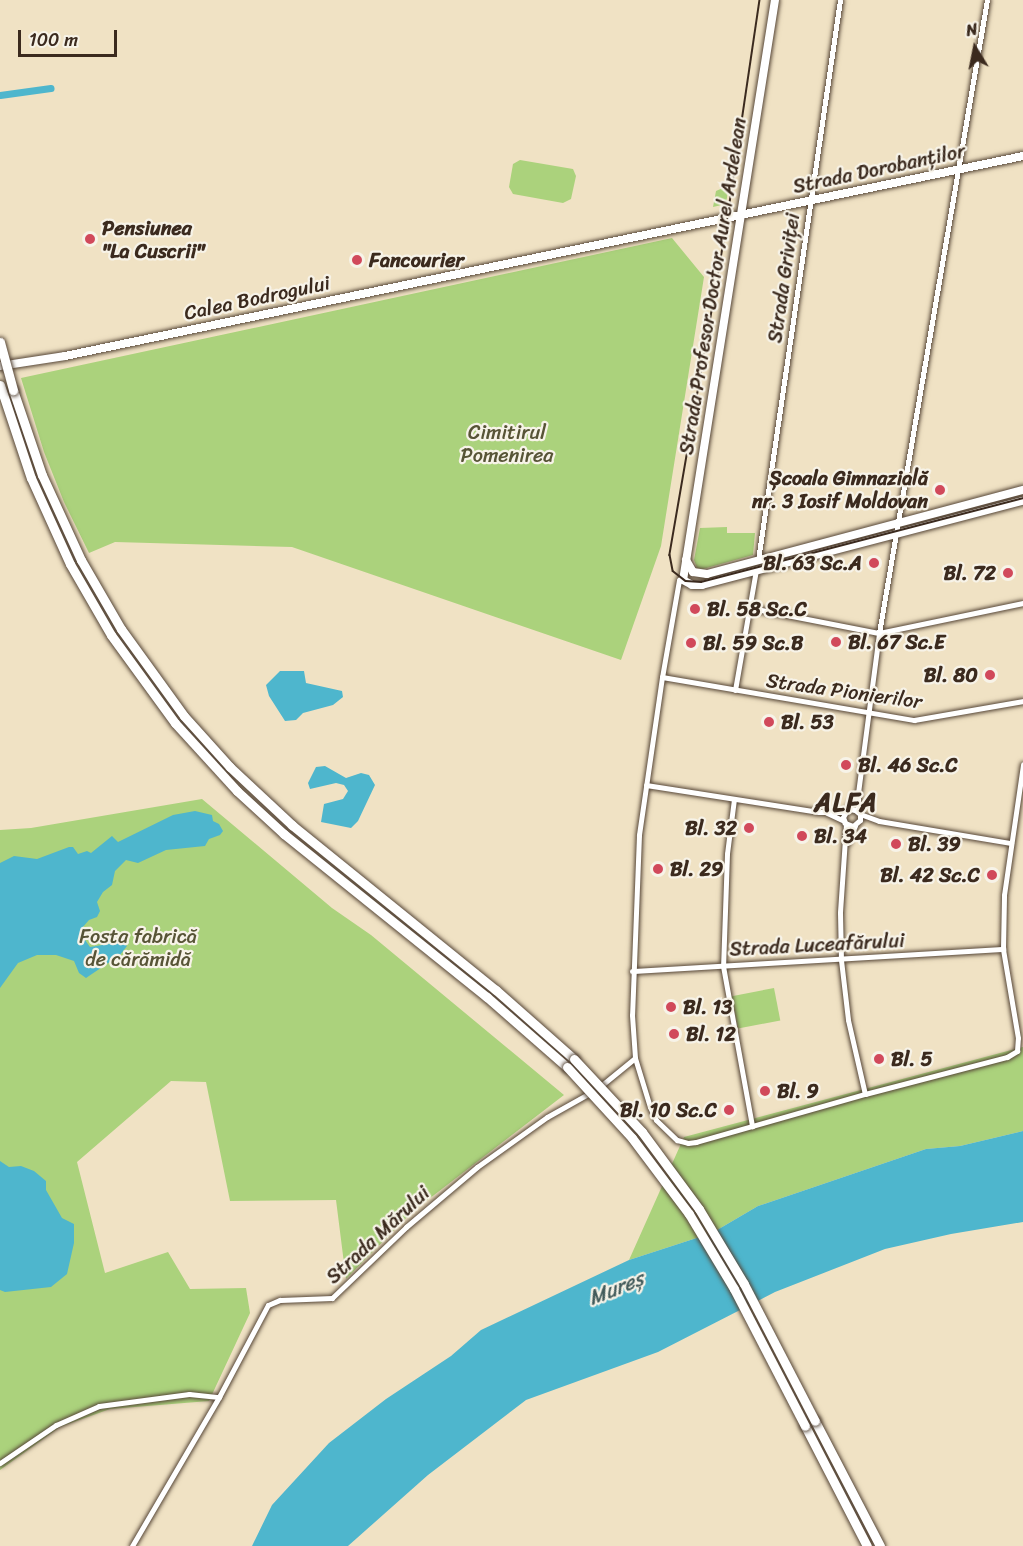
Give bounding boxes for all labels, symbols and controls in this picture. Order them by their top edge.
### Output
text: N [964,15,980,45]
scale bar [21,18,120,56]
north arrow [945,18,1005,78]
text: 100 m [29,24,78,56]
street label: Strada Profesor Doctor Aurel Ardelean [674,115,752,457]
street label: Strada Dorobanților [791,139,967,199]
street label: Strada Griviței [763,212,805,344]
place label: Pensiunea "La Cuscrii" [102,216,205,263]
marker: Pensiunea "La Cuscrii" [83,232,97,246]
place label: Fancourier [369,248,464,272]
marker: Fancourier [350,253,364,267]
street label: Calea Bodrogului [182,271,332,325]
park label: Cimitirul Pomenirea [461,421,553,468]
place label: Școala Gimnazială nr. 3 Iosif Moldovan [752,466,928,513]
marker: Școala Gimnazială nr. 3 Iosif Moldovan [933,483,947,497]
place label: Bl. 63 Sc.A [763,551,862,575]
marker: Bl. 63 Sc.A [867,556,881,570]
place label: Bl. 72 [943,561,996,585]
marker: Bl. 72 [1001,566,1015,580]
place label: Bl. 58 Sc.C [707,597,807,621]
marker: Bl. 58 Sc.C [688,602,702,616]
place label: Bl. 67 Sc.E [848,630,945,654]
place label: Bl. 59 Sc.B [703,631,804,655]
marker: Bl. 67 Sc.E [829,635,843,649]
marker: Bl. 59 Sc.B [684,636,698,650]
place label: Bl. 80 [924,663,978,687]
street label: Strada Pionierilor [764,668,924,714]
marker: Bl. 80 [983,668,997,682]
place label: Bl. 53 [781,710,834,734]
marker: Bl. 53 [762,715,776,729]
place label: Bl. 46 Sc.C [858,753,958,777]
marker: Bl. 46 Sc.C [839,758,853,772]
district label: ALFA [813,787,879,819]
place label: Bl. 32 [685,816,737,840]
marker: Bl. 32 [742,821,756,835]
place label: Bl. 34 [814,824,867,848]
marker: Bl. 34 [795,829,809,843]
place label: Bl. 39 [908,832,961,856]
marker: Bl. 39 [889,837,903,851]
place label: Bl. 29 [670,857,723,881]
marker: Bl. 29 [651,862,665,876]
place label: Bl. 42 Sc.C [880,863,980,887]
marker: Bl. 42 Sc.C [985,868,999,882]
park label: Fosta fabrică de cărămidă [79,925,197,972]
street label: Strada Luceafărului [729,928,905,962]
place label: Bl. 13 [683,995,732,1019]
marker: Bl. 13 [664,1000,678,1014]
place label: Bl. 12 [686,1022,736,1046]
marker: Bl. 12 [667,1027,681,1041]
place label: Bl. 5 [891,1047,933,1071]
marker: Bl. 5 [872,1052,886,1066]
place label: Bl. 9 [777,1079,819,1103]
marker: Bl. 9 [758,1084,772,1098]
place label: Bl. 10 Sc.C [620,1098,717,1122]
marker: Bl. 10 Sc.C [722,1103,736,1117]
street label: Strada Mărului [321,1181,435,1289]
water label: Mureș [585,1266,647,1310]

